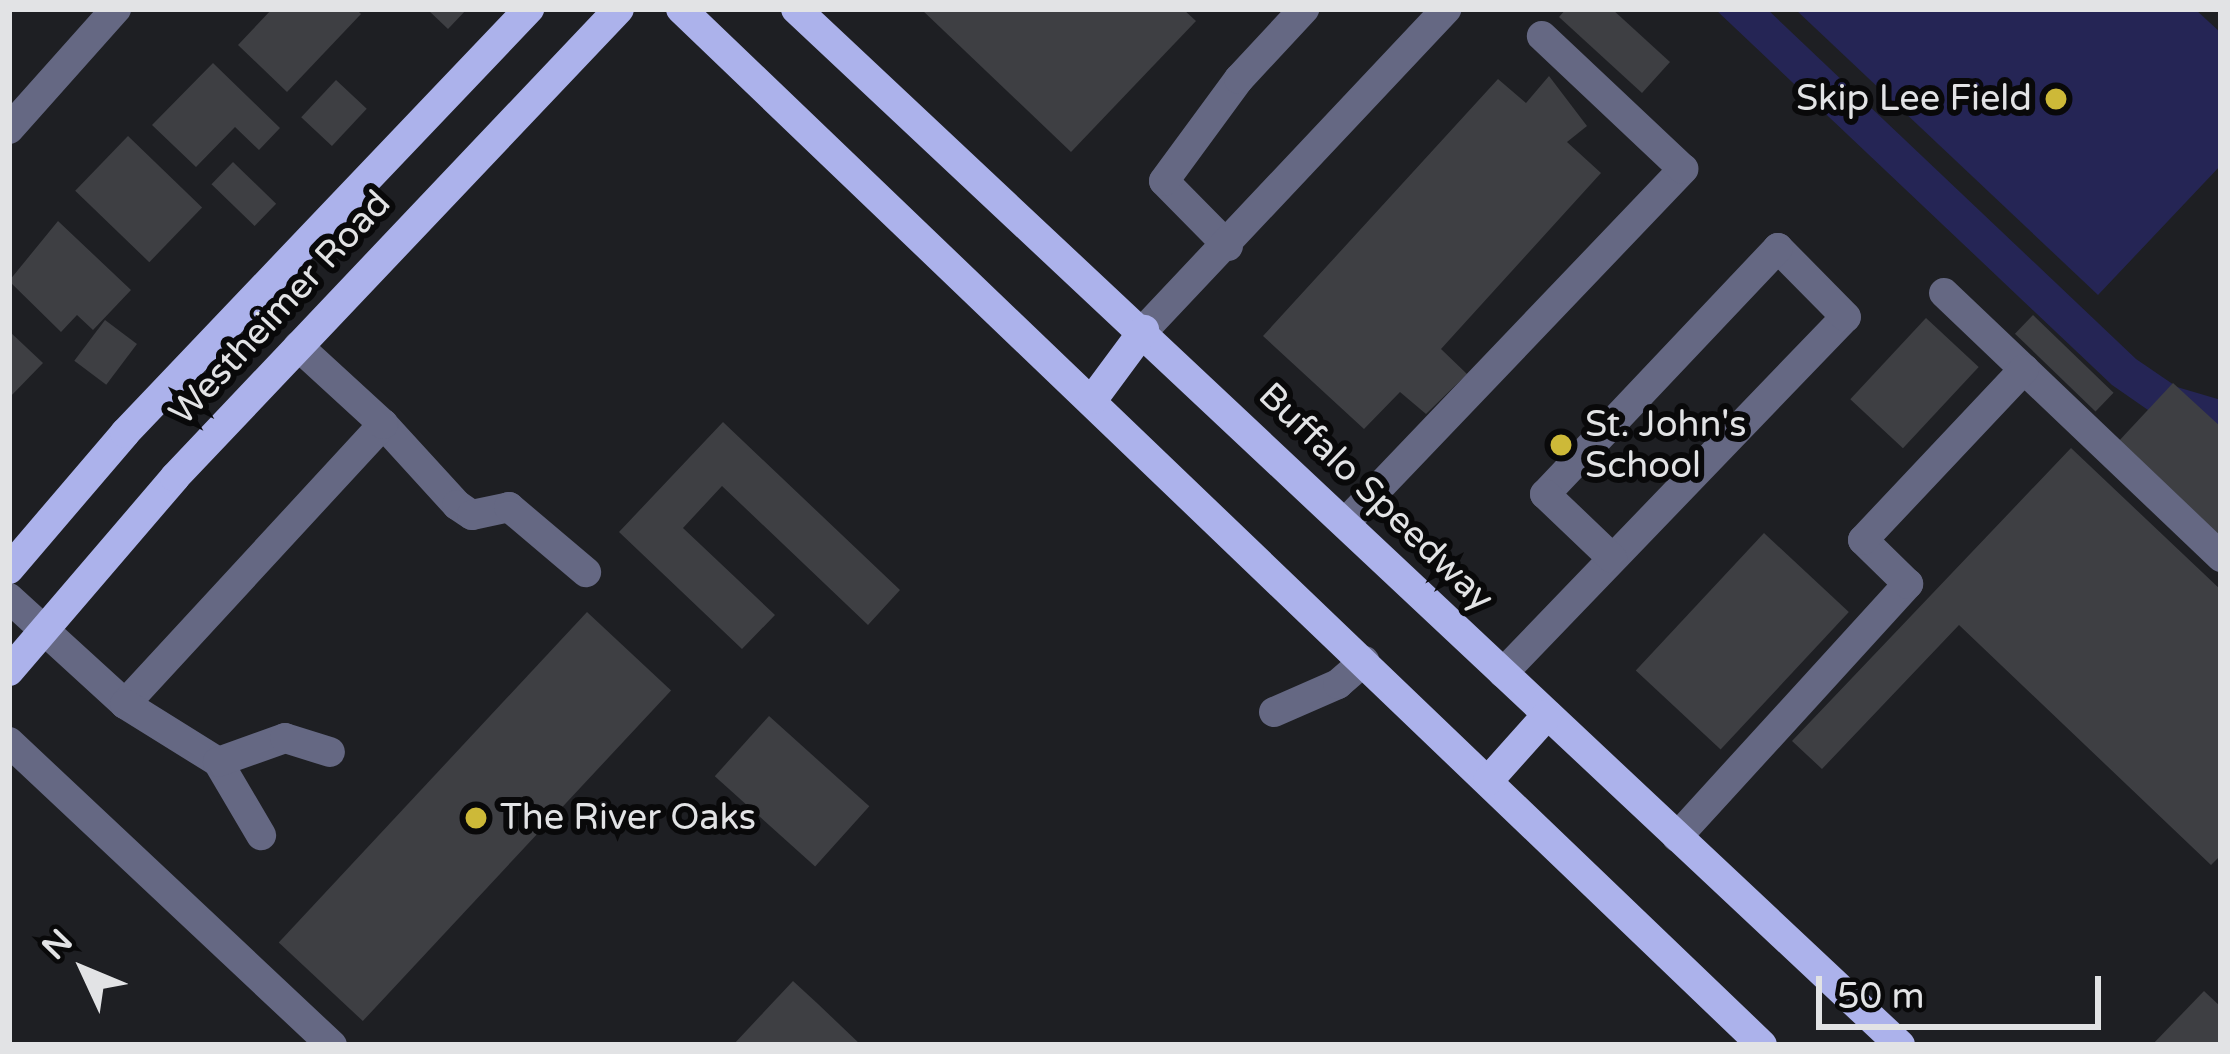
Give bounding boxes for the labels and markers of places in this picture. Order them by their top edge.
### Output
place label: Skip Lee Field [1796,77,2032,121]
marker: Skip Lee Field [2043,86,2069,112]
place label: St. John's School [1585,402,1747,487]
marker: St. John's School [1548,432,1574,458]
place label: The River Oaks [500,796,756,840]
marker: The River Oaks [463,805,489,831]

